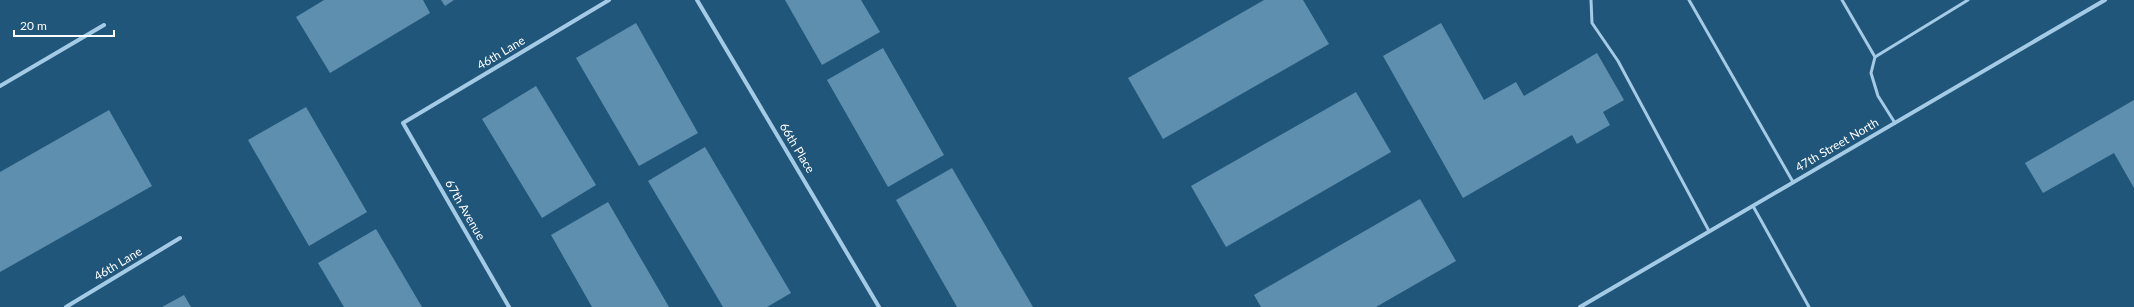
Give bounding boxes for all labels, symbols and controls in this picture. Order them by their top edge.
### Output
scale bar [14,12,114,38]
text: 20 m [20,18,47,33]
street label: 46th Lane [474,32,527,73]
street label: 47th Street North [1792,115,1881,175]
street label: 66th Place [777,120,818,176]
street label: 67th Avenue [442,177,489,243]
street label: 46th Lane [91,243,144,284]

